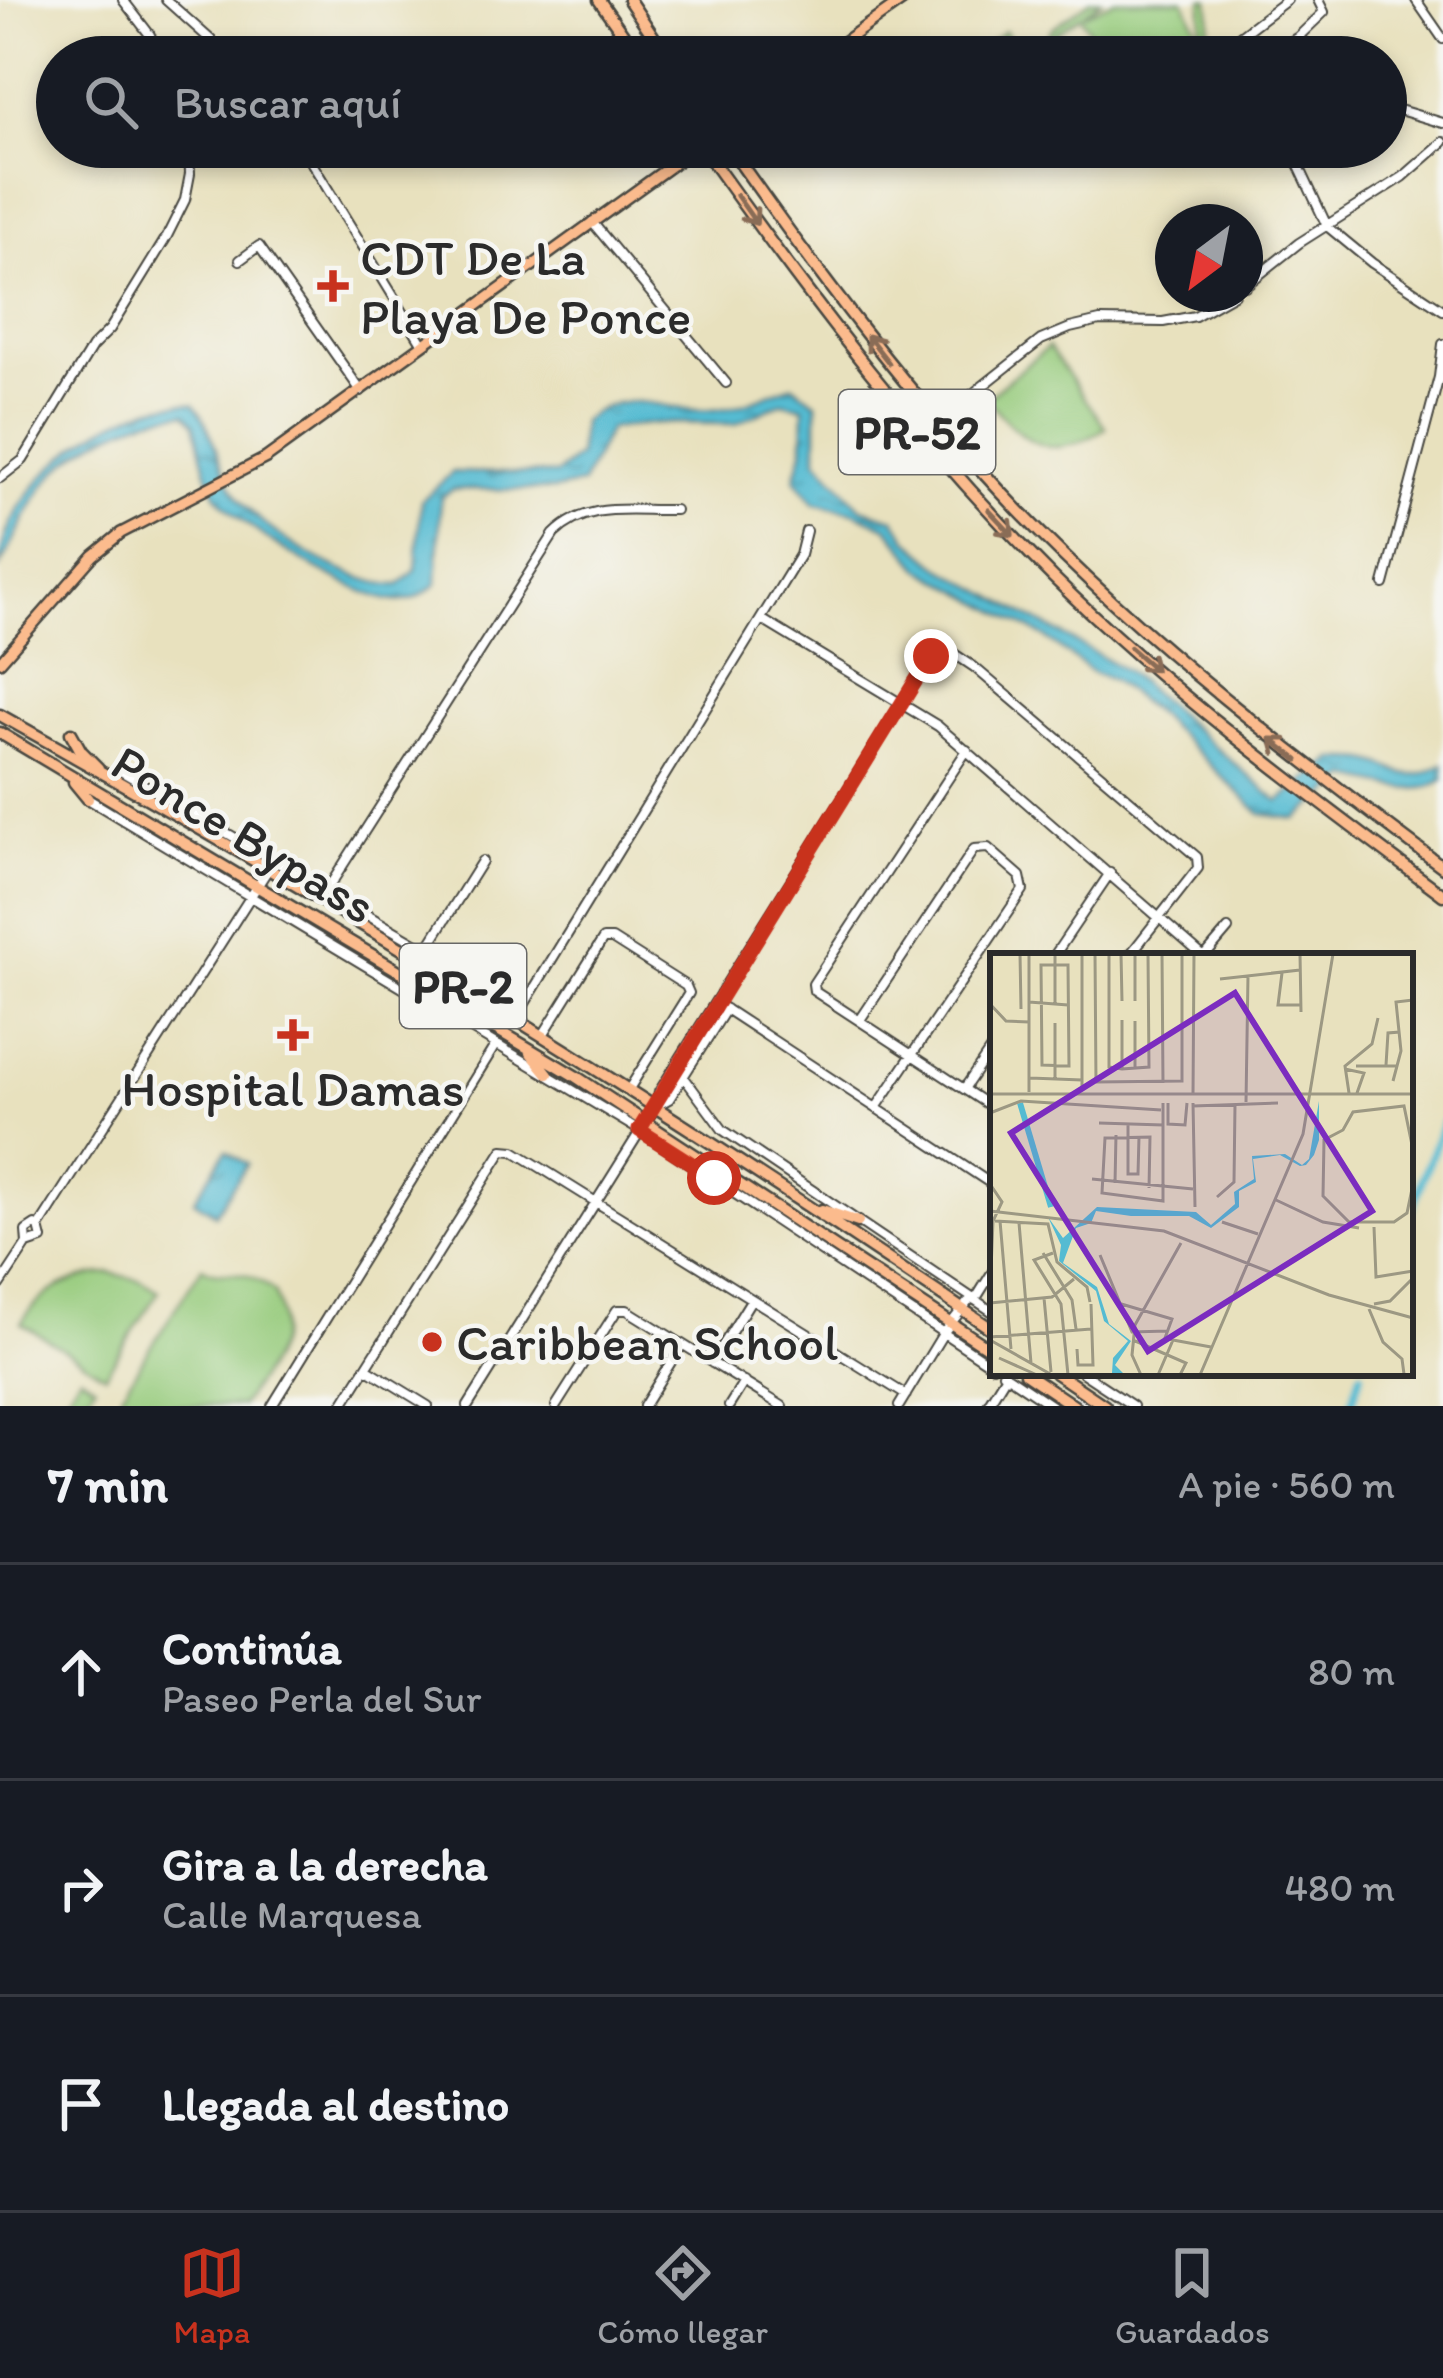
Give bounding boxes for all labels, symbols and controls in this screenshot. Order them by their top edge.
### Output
search box [36,36,1407,168]
icon: search [78,69,144,135]
text: Buscar aquí [174,75,401,129]
one-way arrow [734,193,759,226]
north arrow [1155,204,1263,312]
place label: CDT De La Playa De Ponce [360,227,691,347]
marker: CDT De La Playa De Ponce [317,270,349,302]
one-way arrow [865,334,892,366]
road number: PR-52 [839,390,995,474]
one-way arrow [987,508,1015,537]
route end [904,629,958,683]
one-way arrow [1127,645,1158,672]
street label: Ponce Bypass [101,731,387,937]
one-way arrow [1268,736,1300,763]
road number: PR-2 [400,944,526,1028]
inset map [990,953,1413,1376]
marker: Hospital Damas [277,1019,309,1051]
place label: Hospital Damas [121,1058,465,1119]
route start [687,1151,741,1205]
place label: Caribbean School [456,1312,839,1373]
marker: Caribbean School [419,1329,445,1355]
text: 7 min [48,1454,168,1515]
text: A pie · 560 m [1179,1461,1395,1508]
text: Continúa [162,1621,342,1675]
icon: ahead [48,1639,114,1705]
text: 80 m [1308,1648,1395,1695]
text: Paseo Perla del Sur [162,1675,482,1722]
text: Gira a la derecha [162,1837,488,1891]
icon: right [48,1855,114,1921]
text: 480 m [1285,1864,1395,1911]
text: Calle Marquesa [162,1891,422,1938]
icon: arrive [48,2071,114,2137]
text: Llegada al destino [162,2077,509,2131]
tab: Mapa [173,2240,250,2351]
tab: Cómo llegar [597,2240,768,2351]
tab: Guardados [1115,2240,1270,2351]

